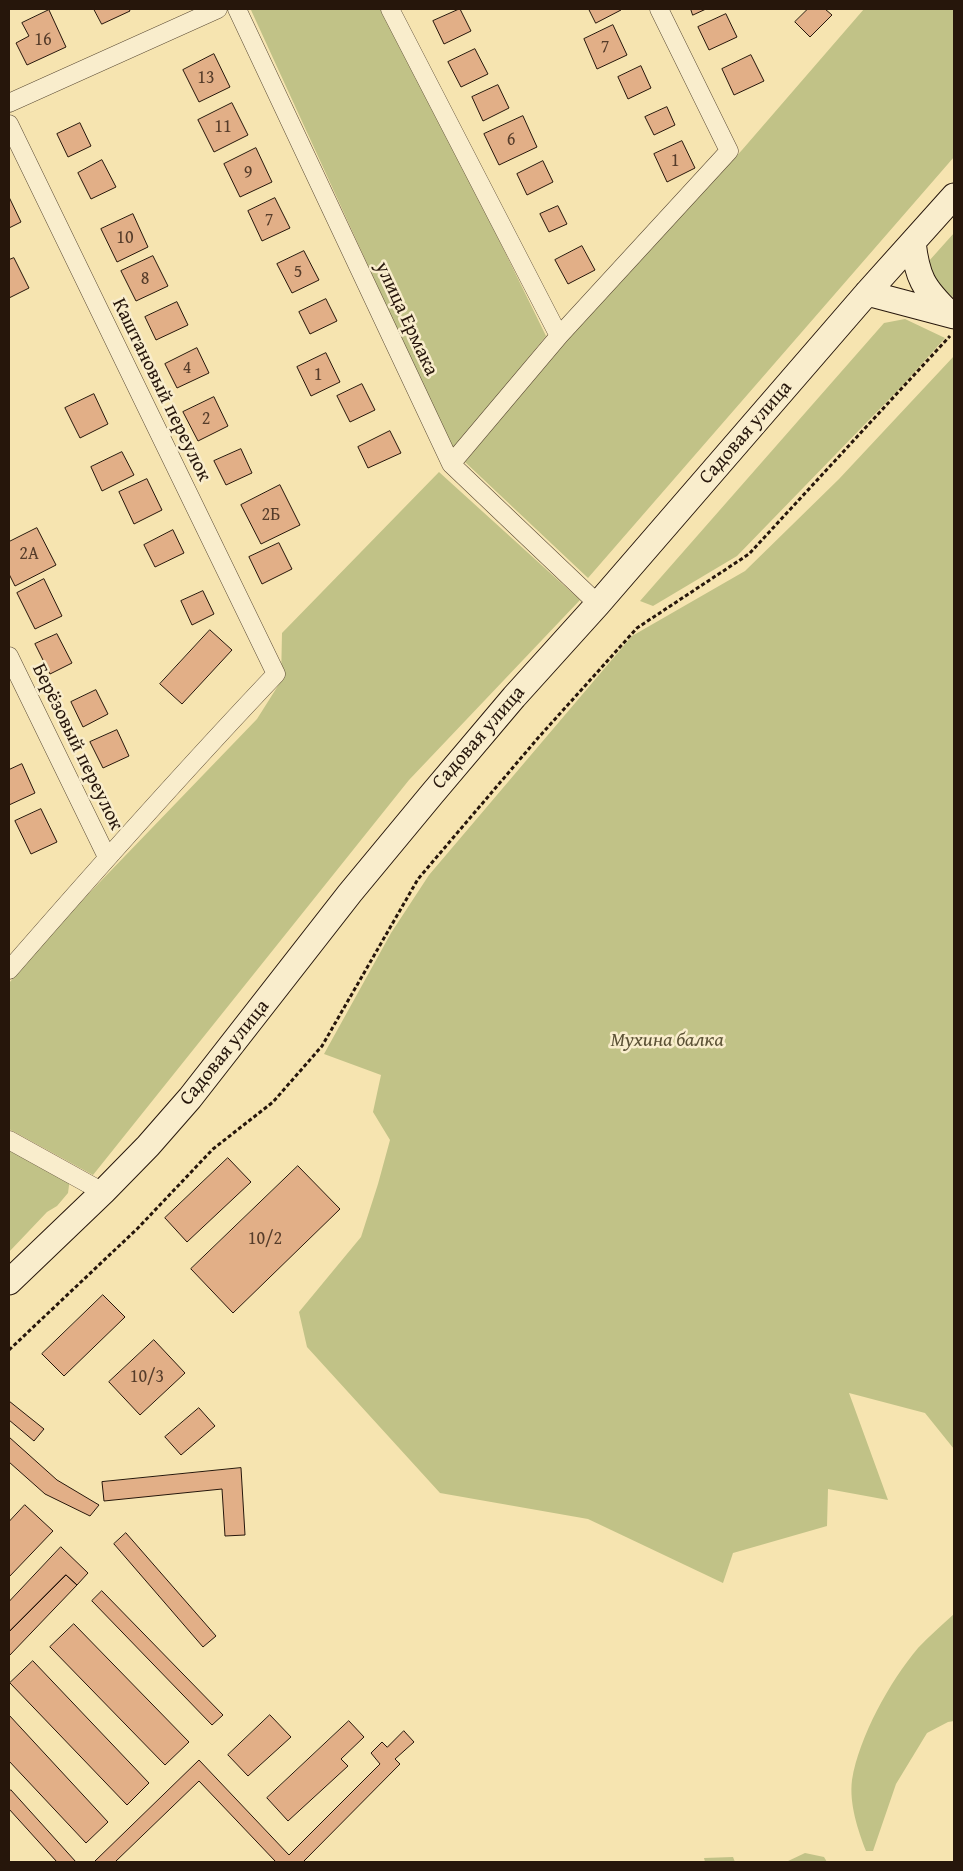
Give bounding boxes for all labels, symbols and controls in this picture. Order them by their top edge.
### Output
house number: 16 [34,29,52,51]
house number: 7 [601,36,609,58]
house number: 13 [197,67,215,89]
house number: 11 [214,116,232,138]
house number: 6 [507,129,515,151]
house number: 1 [671,150,679,172]
house number: 9 [244,162,252,184]
house number: 7 [265,209,273,231]
house number: 10 [116,227,134,249]
street label: улица Ермака [369,258,443,380]
house number: 5 [294,261,302,283]
house number: 8 [141,268,149,290]
street label: Каштановый переулок [106,295,216,485]
house number: 4 [183,357,191,379]
house number: 1 [314,364,322,386]
street label: Садовая улица [695,376,797,490]
house number: 2 [202,408,210,430]
house number: 2Б [262,504,280,526]
house number: 2А [19,543,39,565]
street label: Берёзовый переулок [26,660,128,834]
street label: Садовая улица [428,681,530,795]
street label: Садовая улица [175,995,275,1111]
park label: Мухина балка [610,1029,724,1053]
house number: 10/2 [248,1228,282,1250]
house number: 10/3 [130,1366,164,1388]

